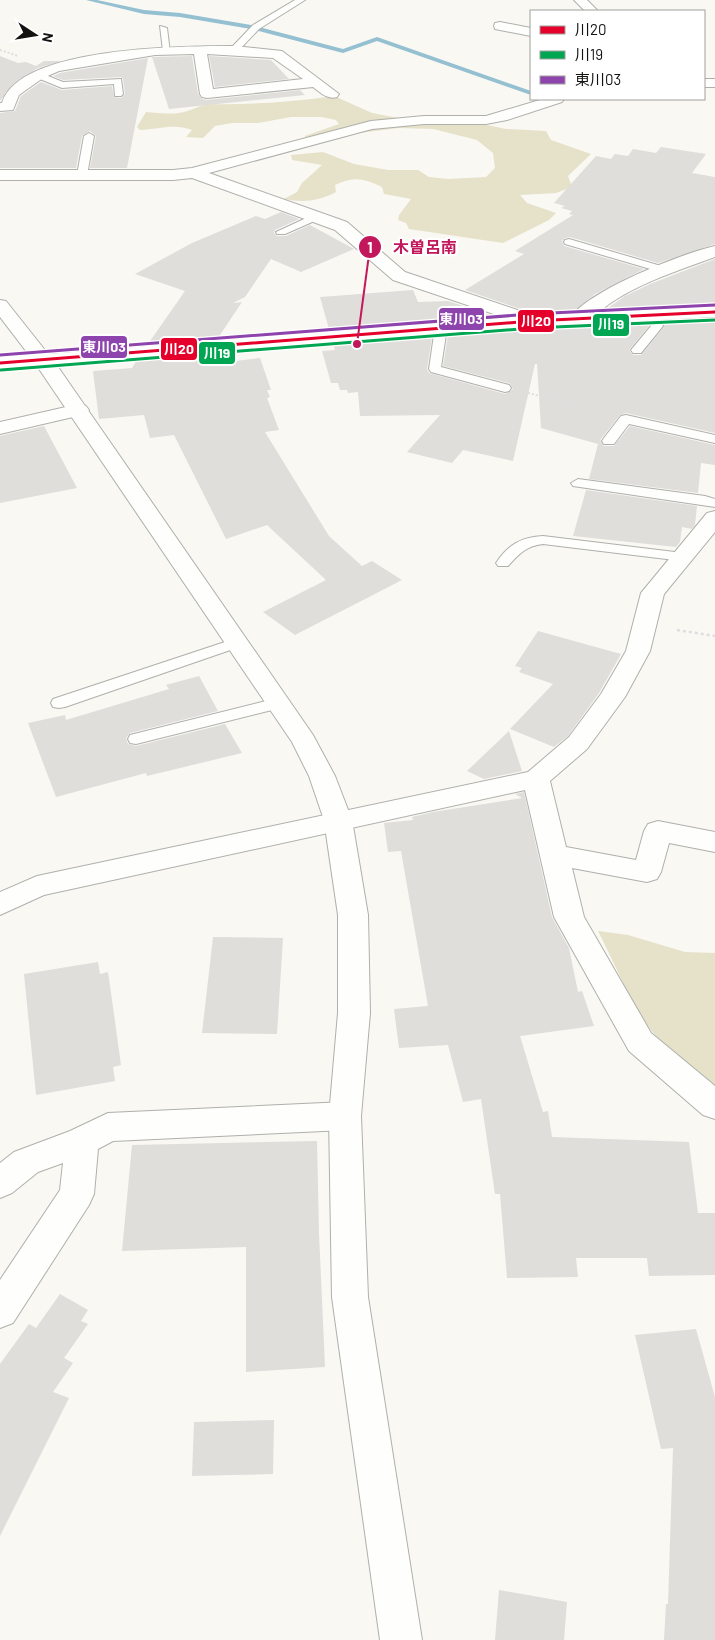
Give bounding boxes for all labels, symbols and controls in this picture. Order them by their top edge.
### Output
north arrow [10,10,60,60]
legend [530,10,705,100]
text: 川20 [575,20,607,38]
text: N [39,31,57,44]
text: 川19 [575,45,603,63]
text: 東川03 [575,70,621,88]
callout: 木曽呂南 [358,232,467,263]
text: 木曽呂南 [393,237,457,256]
text: 1 [367,238,373,256]
line badge: 東川03 [438,307,485,331]
line badge: 川20 [517,309,555,333]
text: 東川03 [439,310,483,327]
text: 川20 [521,312,551,329]
line badge: 川19 [592,313,630,337]
text: 川19 [598,315,624,332]
line badge: 東川03 [80,335,128,359]
line badge: 川20 [160,337,198,361]
text: 東川03 [82,338,126,355]
text: 川20 [164,340,194,357]
line badge: 川19 [198,341,236,365]
text: 川19 [204,344,230,361]

